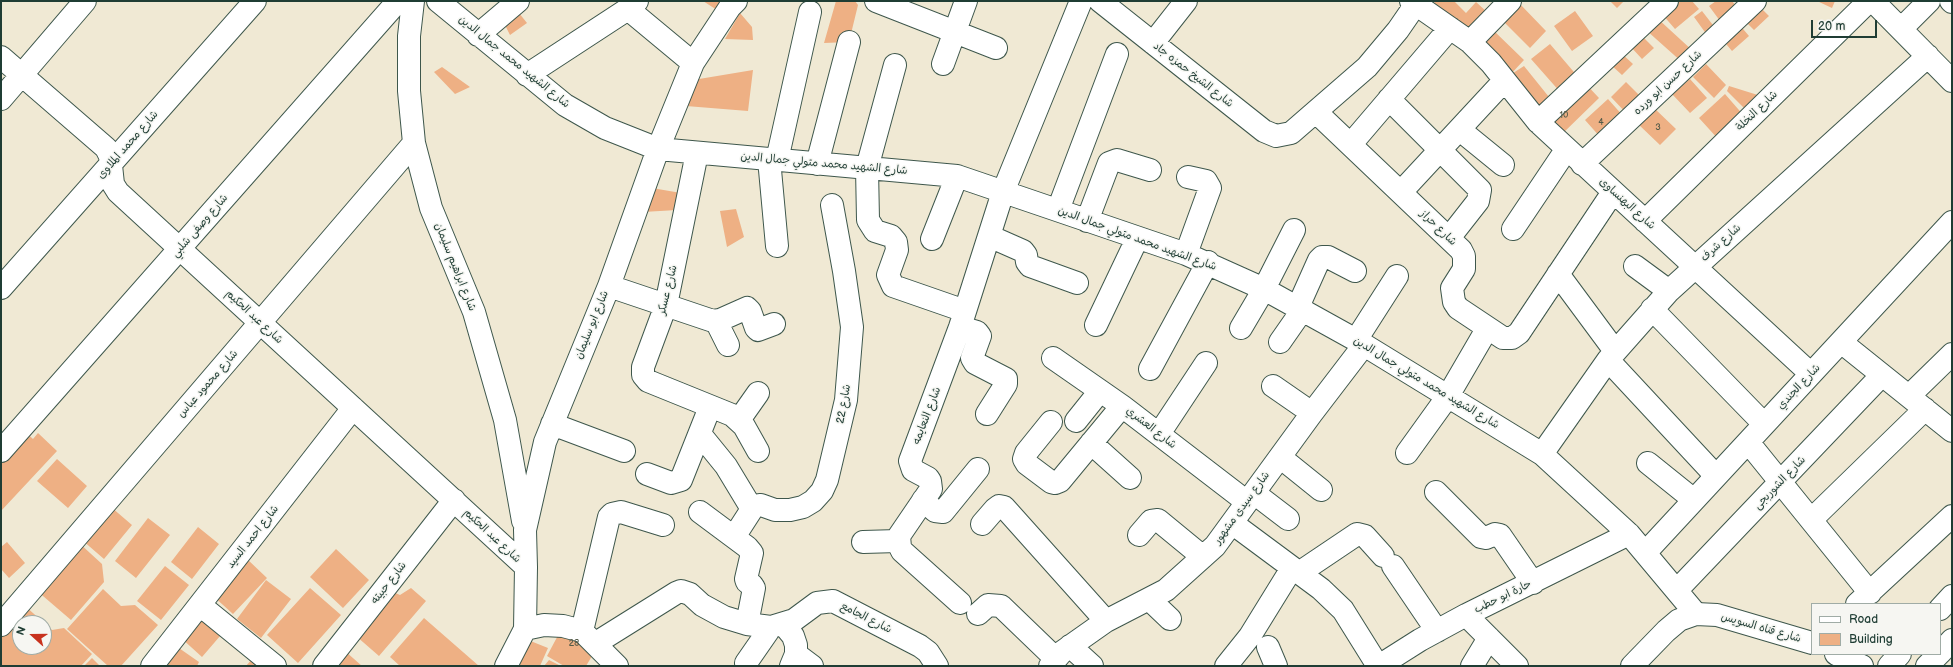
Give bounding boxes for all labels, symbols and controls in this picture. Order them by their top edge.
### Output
scale bar [1813,12,1879,38]
street label: شارع الشهيد محمد جمال الدين [456,13,572,111]
text: 20 m [1818,19,1845,34]
street label: شارع الشيخ حمزه جاد [1150,40,1236,110]
street label: شارع حسن ابو ورده [1631,48,1705,118]
street label: شارع النخلة [1734,88,1780,134]
street label: شارع محمد الملاوى [95,108,161,182]
house number: 10 [1560,111,1568,121]
house number: 4 [1598,118,1604,128]
house number: 3 [1655,123,1661,133]
street label: شارع الشهيد محمد متولي جمال الدين [740,150,908,178]
street label: شارع البهنساوى [1596,175,1658,233]
street label: شارع وصفى شلبي [169,192,231,260]
street label: شارع الشهيد محمد متولي جمال الدين [1056,204,1218,274]
street label: شارع حراز [1417,207,1459,249]
street label: شارع ابراهيم سليمان [431,221,479,313]
street label: شارع شرف [1698,222,1744,264]
street label: شارع عسكر [655,264,681,316]
street label: شارع عبد الحكيم [223,287,285,347]
street label: شارع ابو سليمان [572,289,612,361]
street label: شارع الشهيد محمد متولي جمال الدين [1351,334,1501,432]
street label: شارع محمود عباس [175,348,241,420]
street label: شارع الجندي [1775,362,1823,412]
street label: شارع 22 [834,383,854,425]
street label: شارع النعايمه [910,385,944,447]
street label: شارع العشري [1123,404,1179,452]
street label: شارع الشوربجى [1751,454,1809,512]
street label: شارع سيدى مشهور [1211,469,1273,547]
street label: شارع احمد السيد [224,503,282,571]
street label: شارع عبد الحكيم [461,506,523,566]
street label: شارع حبيته [368,559,410,607]
street label: حارة ابو حطب [1472,577,1534,617]
street label: شارع الجامع [838,599,894,637]
legend [1811,603,1941,655]
street label: شارع قناه السويس [1719,610,1803,646]
text: Road [1849,612,1878,627]
north arrow [12,615,52,655]
text: N [14,625,29,637]
text: Building [1849,632,1893,647]
house number: 28 [569,639,579,649]

